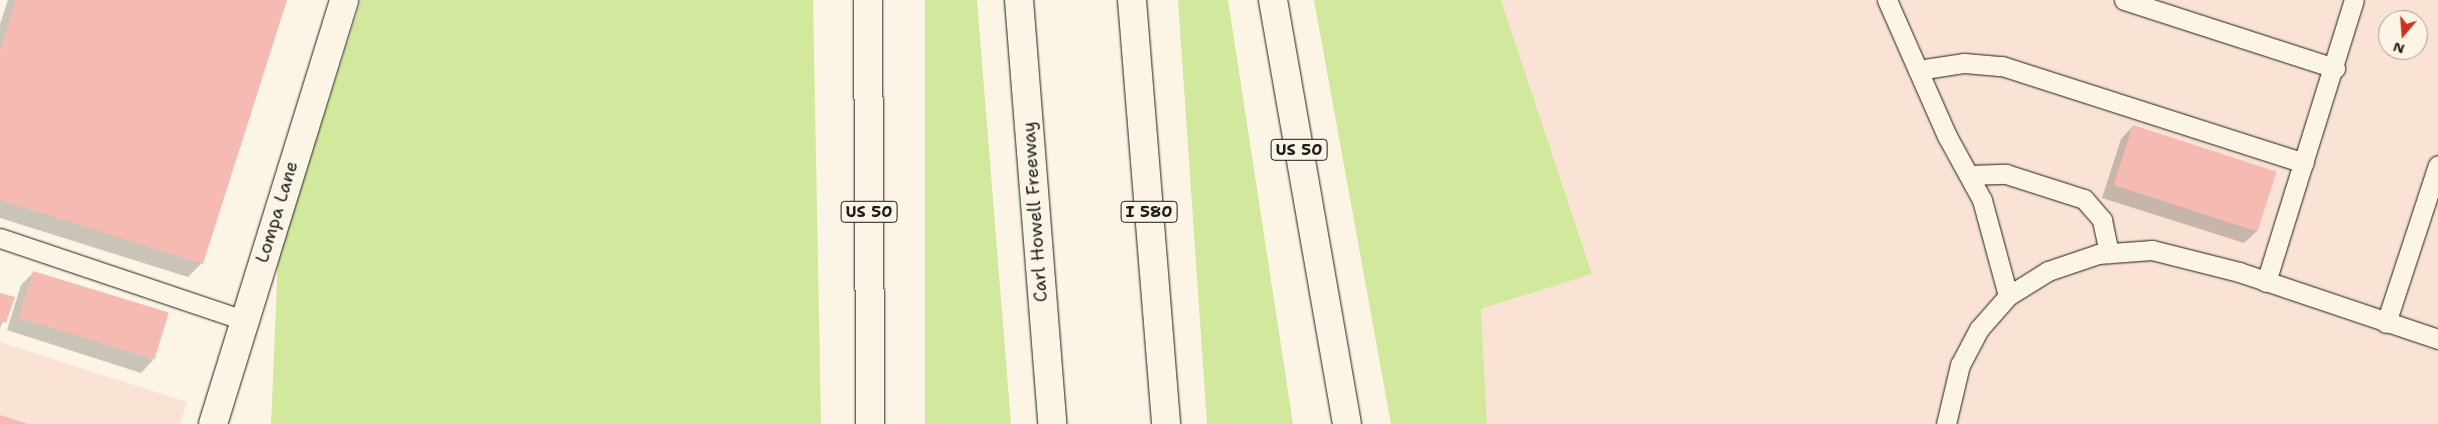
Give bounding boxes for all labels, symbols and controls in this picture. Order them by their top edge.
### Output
north arrow [2378,10,2428,60]
text: N [2391,38,2407,59]
street label: Carl Howell Freeway [1018,121,1052,303]
road number: US 50 [1270,136,1328,164]
street label: Lompa Lane [251,159,303,265]
road number: US 50 [840,198,898,226]
road number: I 580 [1120,198,1178,226]

